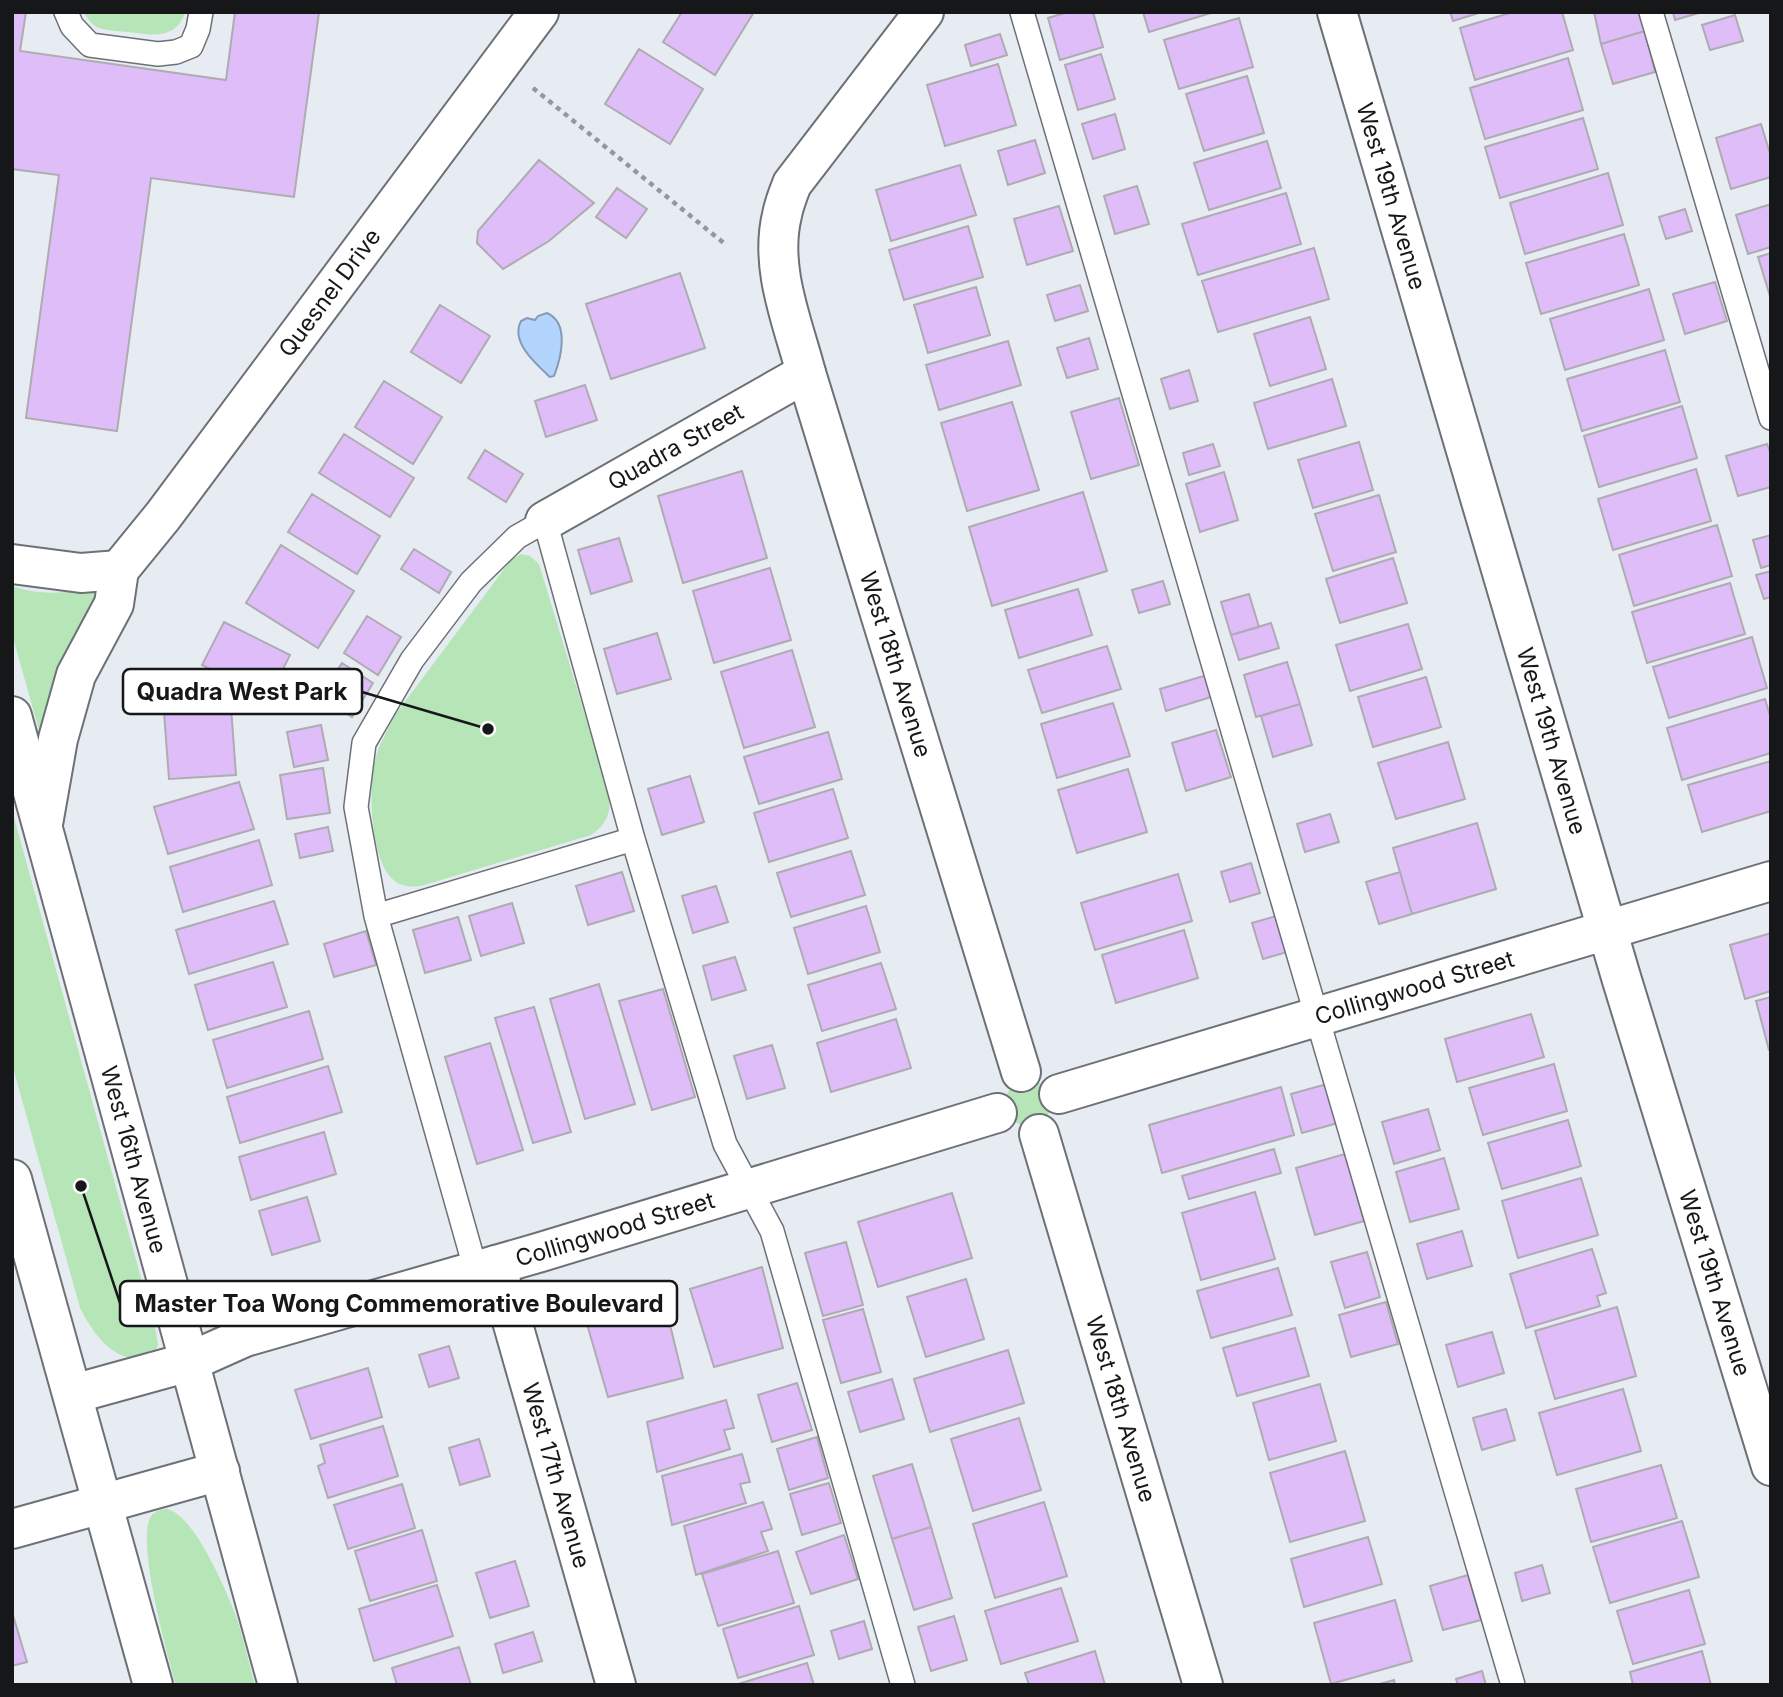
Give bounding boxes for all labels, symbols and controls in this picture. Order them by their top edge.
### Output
street label: West 19th Avenue [1350,99,1432,293]
street label: Quesnel Drive [273,223,387,362]
street label: Quadra Street [603,397,749,496]
street label: West 18th Avenue [854,568,937,761]
street label: West 19th Avenue [1511,644,1592,838]
callout: Quadra West Park [123,669,362,714]
text: Quadra West Park [137,677,348,706]
street label: Collingwood Street [1311,945,1518,1031]
street label: West 16th Avenue [95,1063,173,1256]
street label: Collingwood Street [512,1186,718,1273]
street label: West 19th Avenue [1673,1186,1757,1380]
callout: Master Toa Wong Commemorative Boulevard [120,1281,677,1326]
text: Master Toa Wong Commemorative Boulevard [134,1289,664,1318]
street label: West 18th Avenue [1080,1313,1162,1506]
street label: West 17th Avenue [516,1379,596,1572]

